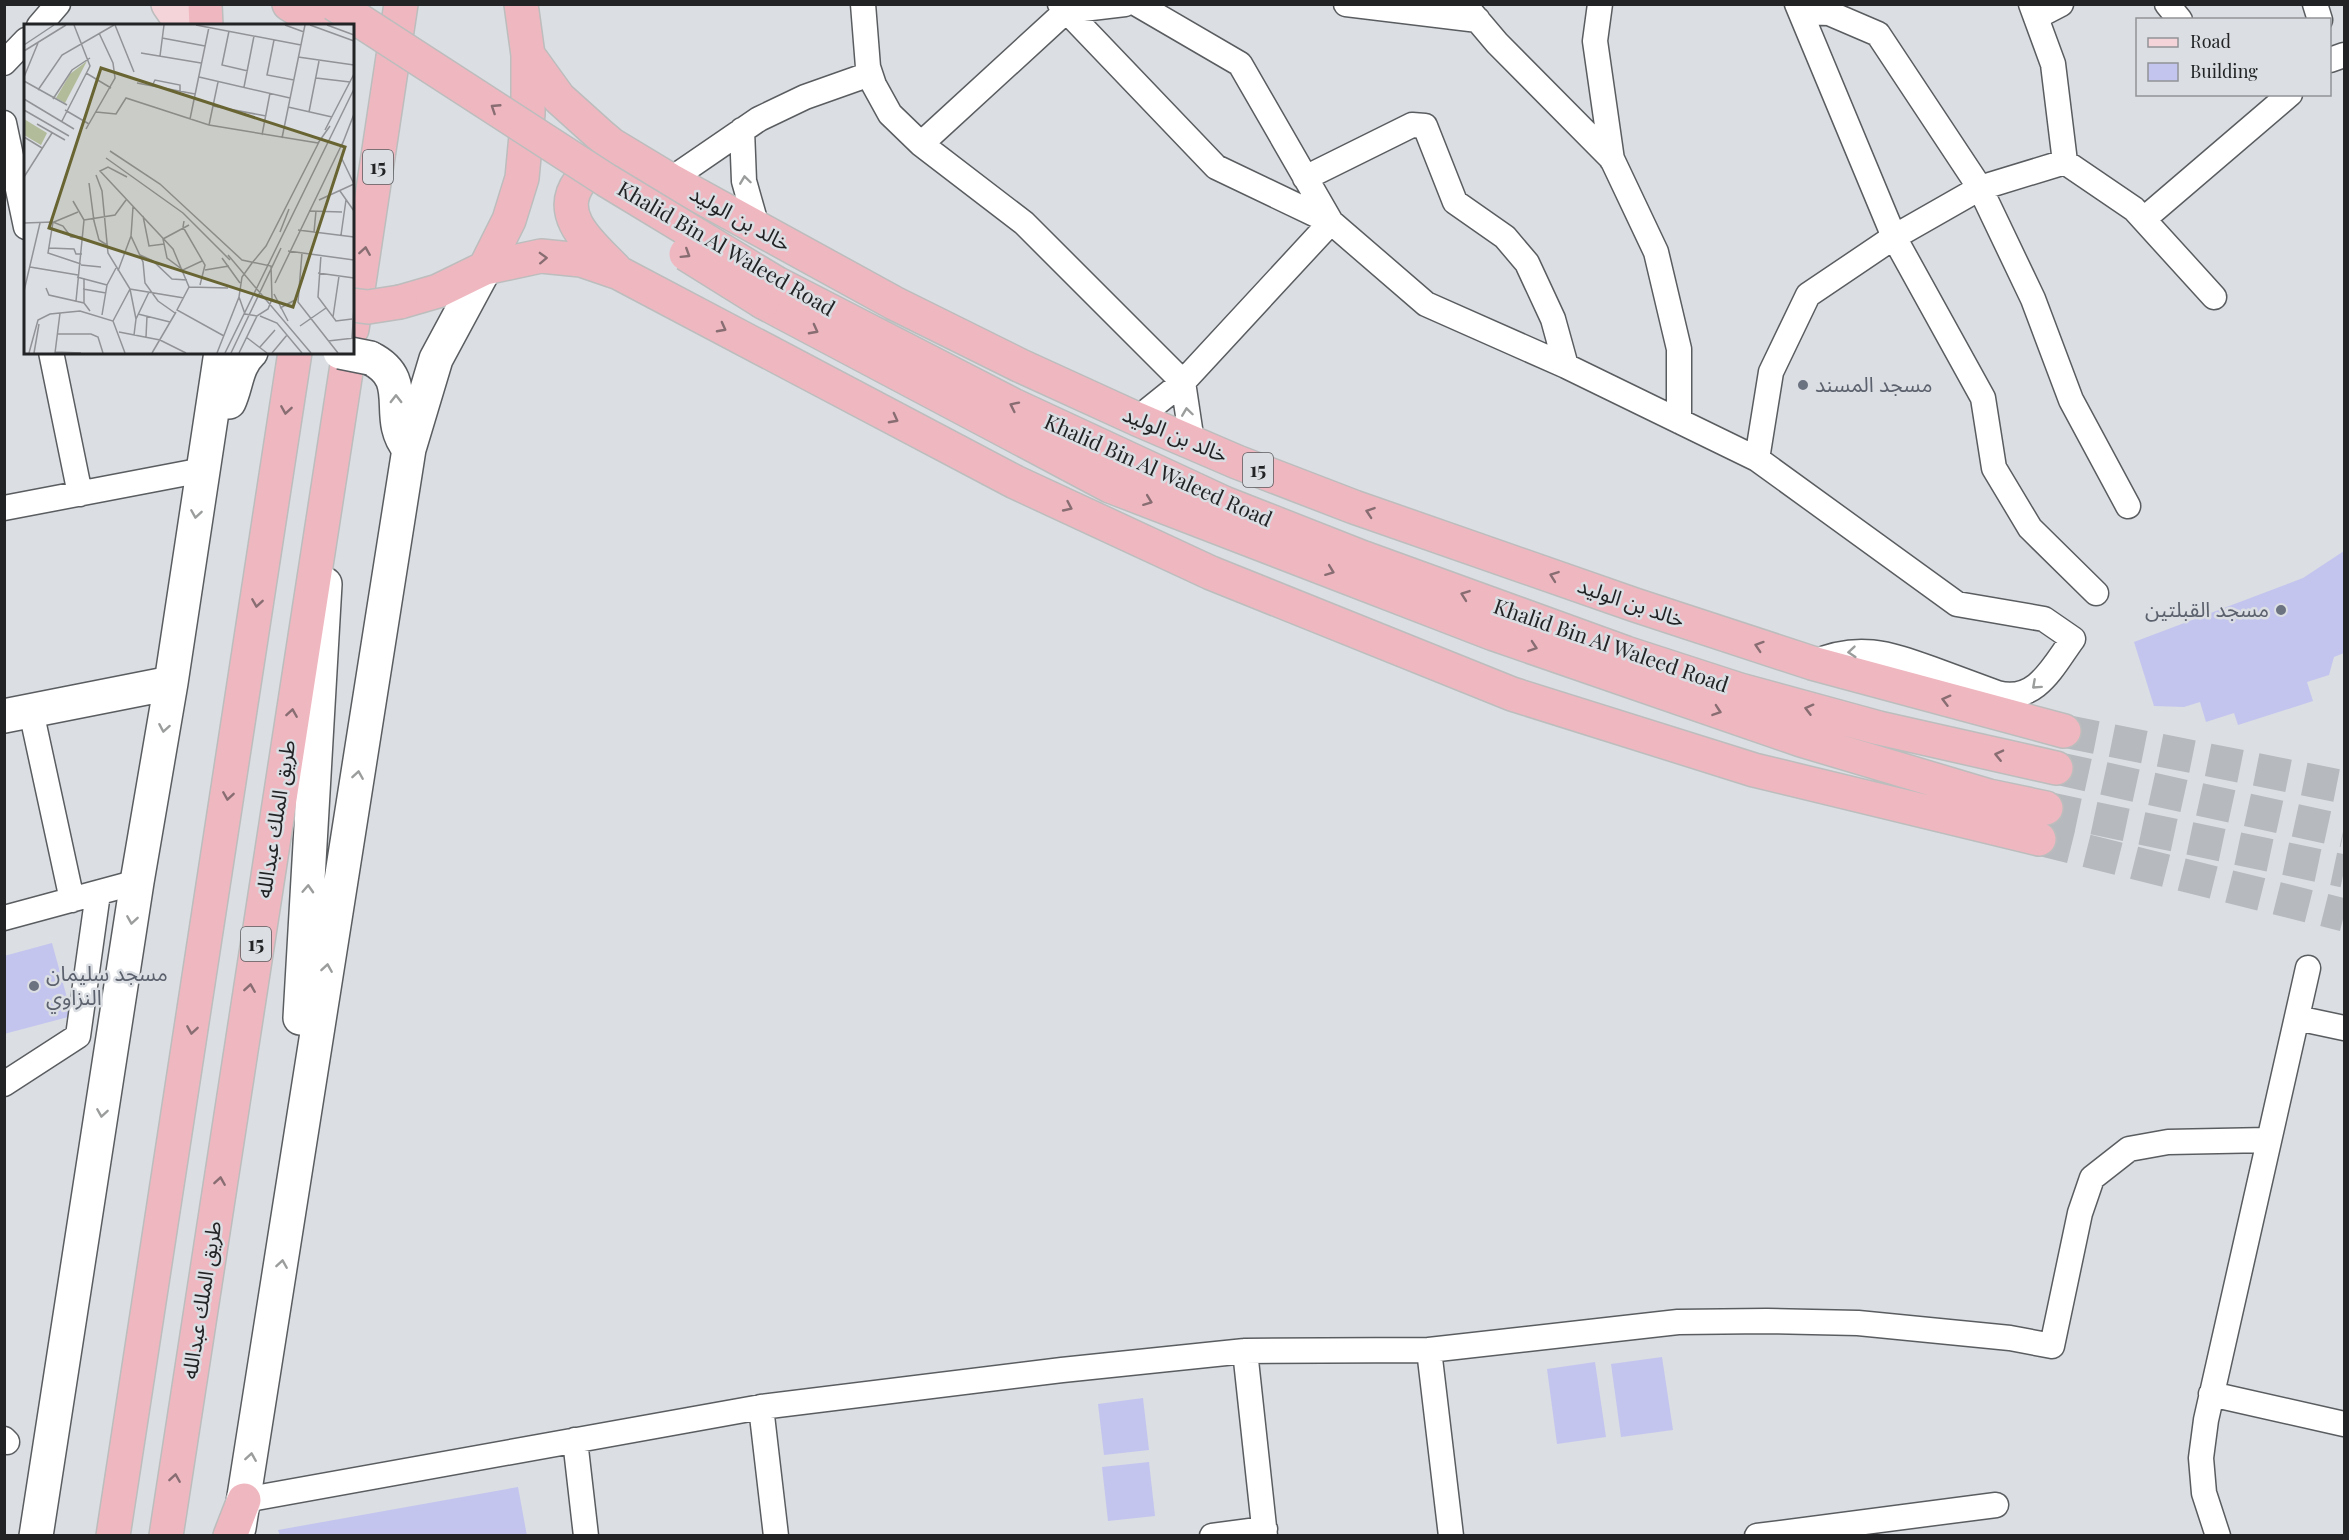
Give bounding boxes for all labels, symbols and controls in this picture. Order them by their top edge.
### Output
legend [2136,18,2331,96]
inset map [24,24,354,354]
text: Road [2190,29,2231,53]
text: Building [2190,59,2258,83]
one-way arrow [491,104,502,115]
road number: 15 [363,150,393,184]
street label: Khalid Bin Al Waleed Road [613,173,841,321]
one-way arrow [739,175,751,184]
street label: خالد بن الوليد [685,178,796,256]
one-way arrow [358,246,371,256]
one-way arrow [680,247,690,259]
one-way arrow [538,251,547,264]
one-way arrow [716,320,727,332]
one-way arrow [808,323,818,334]
place label: مسجد المسند [1815,369,1932,397]
marker: مسجد المسند [1796,378,1810,392]
one-way arrow [390,395,402,404]
street label: خالد بن الوليد [1119,399,1233,468]
one-way arrow [1010,401,1021,413]
one-way arrow [281,406,293,415]
street label: Khalid Bin Al Waleed Road [1040,406,1277,532]
one-way arrow [1182,407,1194,416]
one-way arrow [888,411,899,423]
road number: 15 [1243,453,1273,487]
one-way arrow [1142,494,1153,506]
one-way arrow [1062,499,1073,511]
one-way arrow [1365,507,1376,520]
one-way arrow [191,510,203,519]
one-way arrow [1324,564,1335,576]
street label: خالد بن الوليد [1574,570,1689,632]
one-way arrow [1549,571,1560,584]
one-way arrow [1460,590,1471,603]
street label: Khalid Bin Al Waleed Road [1490,591,1733,698]
place label: مسجد القبلتين [2145,594,2269,622]
one-way arrow [251,598,264,608]
marker: مسجد القبلتين [2274,603,2288,617]
one-way arrow [1527,639,1538,652]
one-way arrow [1754,641,1765,653]
one-way arrow [1848,645,1857,658]
one-way arrow [2033,678,2043,689]
one-way arrow [1941,695,1952,707]
one-way arrow [1711,703,1722,716]
one-way arrow [1804,704,1815,716]
one-way arrow [286,708,298,717]
one-way arrow [158,723,170,732]
street label: طريق الملك عبدالله [248,738,301,900]
one-way arrow [1994,750,2004,763]
one-way arrow [351,771,363,780]
one-way arrow [222,791,234,801]
one-way arrow [301,885,314,894]
one-way arrow [126,915,138,925]
road number: 15 [241,927,271,961]
place label: مسجد سليمان النزاوي [46,958,168,1014]
one-way arrow [321,963,333,973]
marker: مسجد سليمان النزاوي [27,979,41,993]
one-way arrow [243,984,255,993]
one-way arrow [186,1026,198,1035]
one-way arrow [96,1107,109,1117]
one-way arrow [214,1177,226,1186]
street label: طريق الملك عبدالله [174,1219,227,1381]
one-way arrow [275,1260,287,1269]
one-way arrow [244,1452,256,1462]
one-way arrow [168,1473,180,1482]

